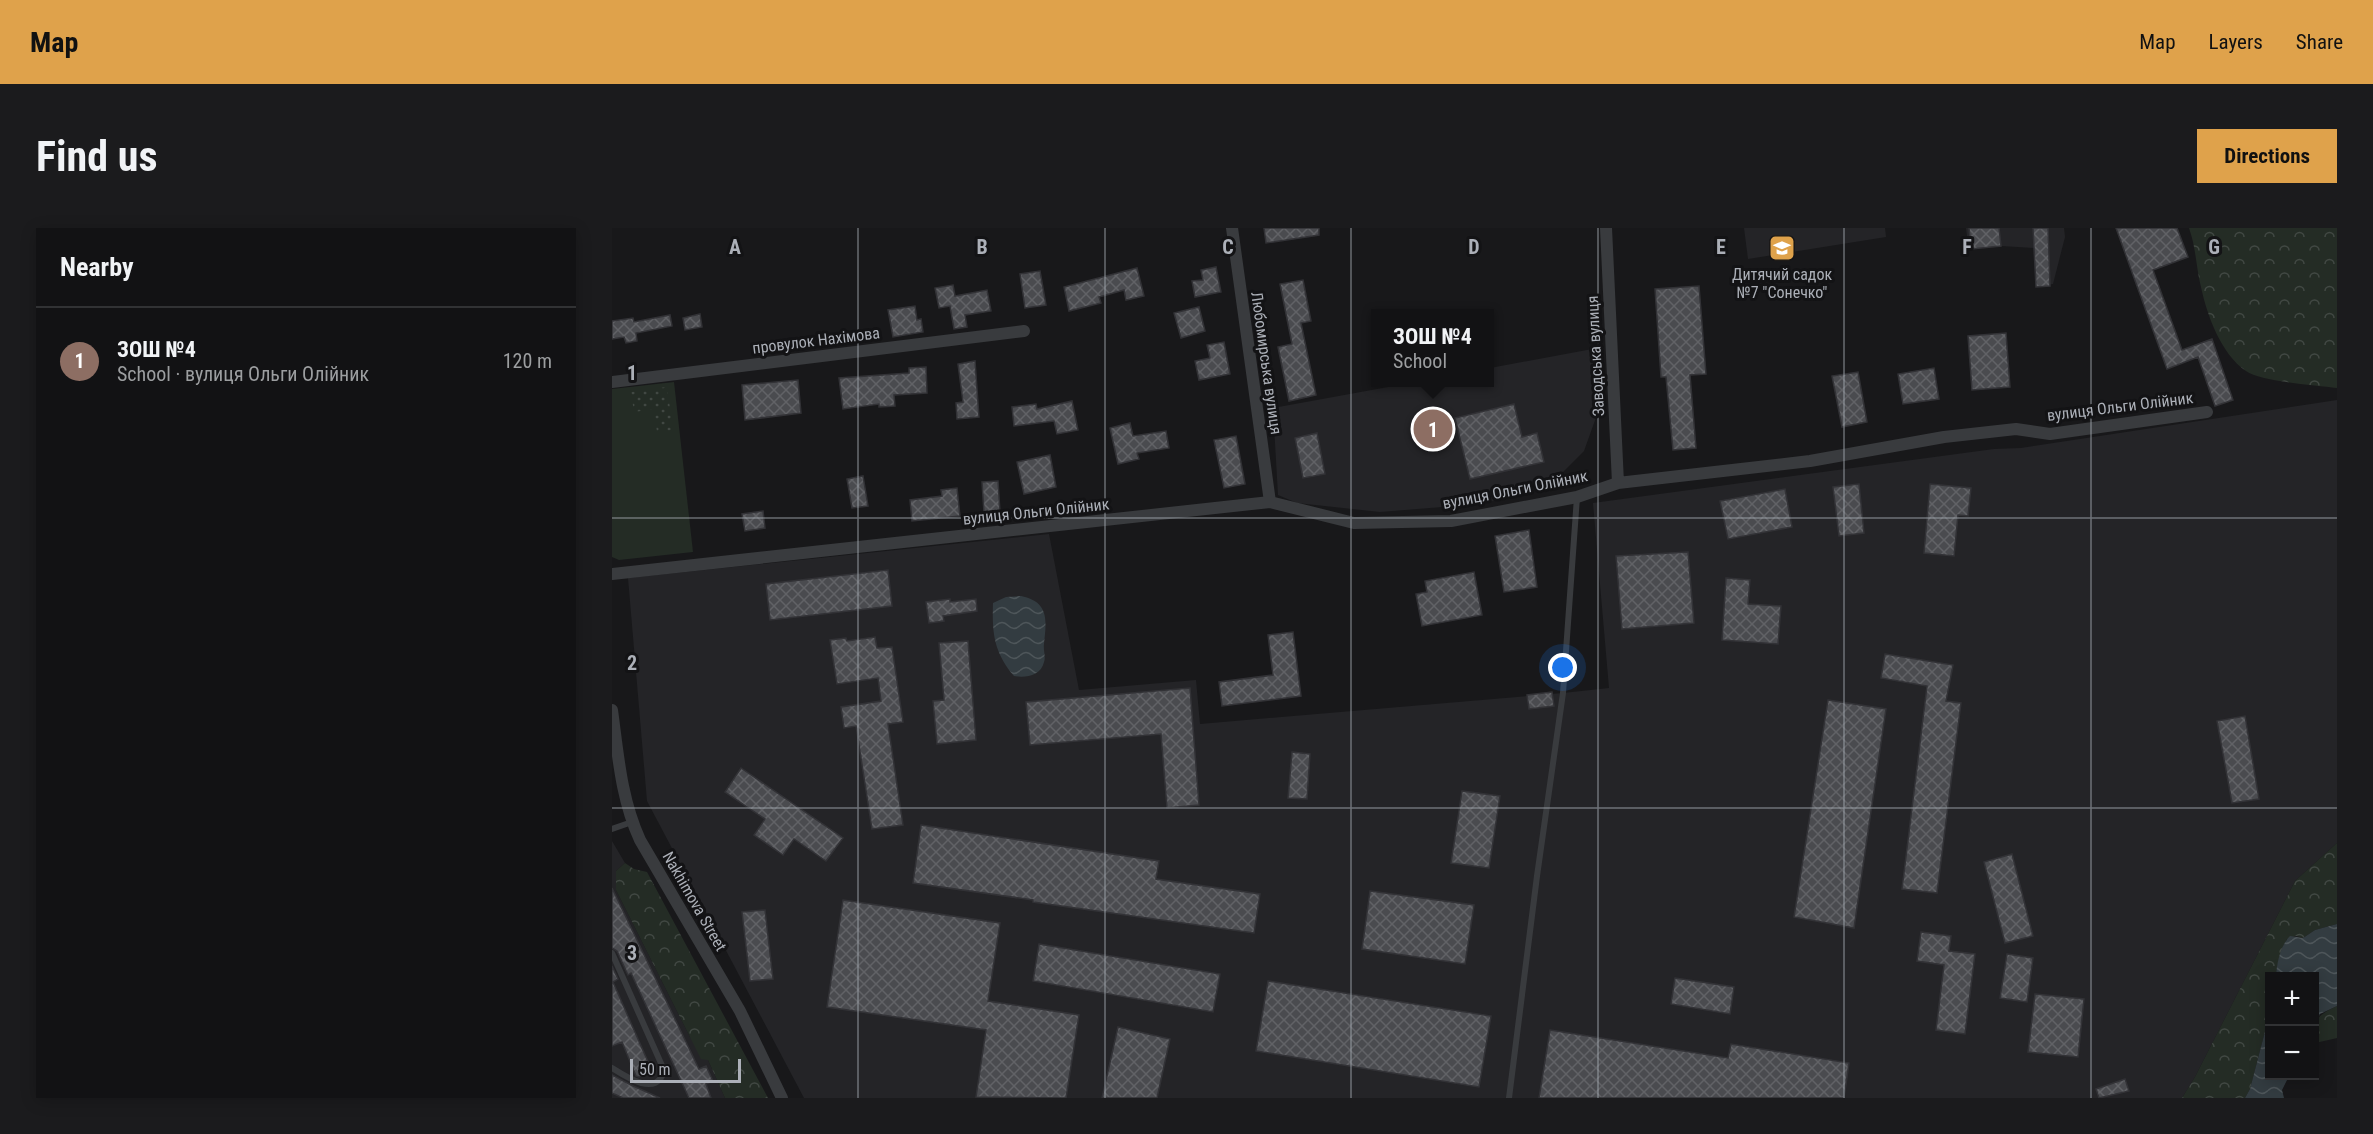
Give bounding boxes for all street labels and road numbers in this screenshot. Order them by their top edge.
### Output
street label: Любомирська вулиця [1247,290,1286,436]
street label: Заводська вулиця [1583,295,1608,417]
street label: провулок Нахімова [751,323,881,358]
street label: вулиця Ольги Олійник [2046,388,2195,425]
street label: вулиця Ольги Олійник [1441,466,1590,513]
street label: вулиця Ольги Олійник [962,494,1111,529]
street label: Nakhimova Street [658,848,731,955]

